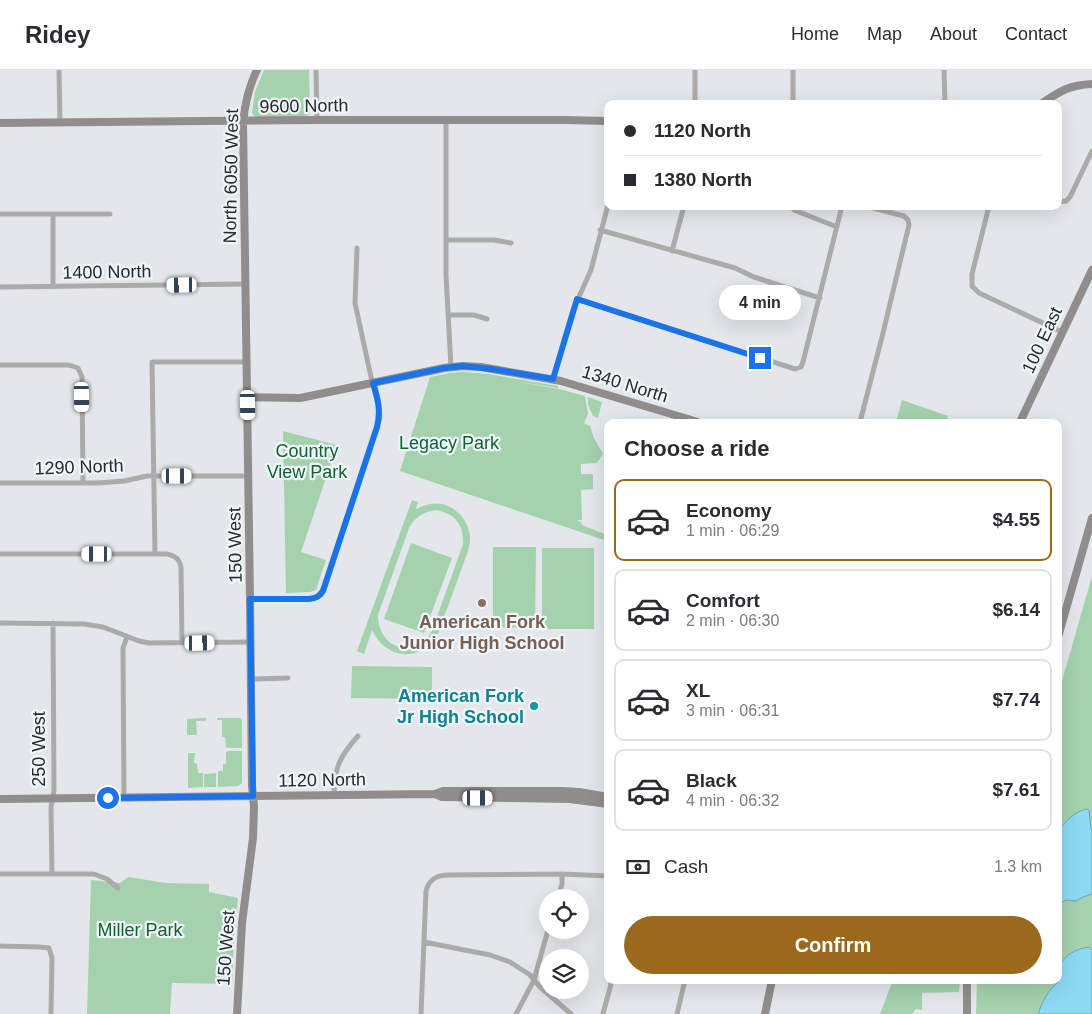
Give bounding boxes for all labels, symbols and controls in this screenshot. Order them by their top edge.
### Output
text: Ridey [25,21,90,48]
text: Home [791,24,839,44]
text: Map [867,24,902,44]
text: About [930,24,977,44]
text: Contact [1005,24,1067,44]
street label: 9600 North [259,95,349,117]
street label: North 6050 West [220,108,242,244]
text: 1120 North [654,120,751,141]
text: 1380 North [654,169,752,190]
street label: 1400 North [62,261,152,283]
car [166,277,197,293]
callout: 4 min [719,286,801,320]
text: 4 min [739,294,781,311]
street label: 100 East [1018,304,1066,376]
route end [749,347,771,369]
street label: 1340 North [579,361,671,407]
car [74,382,89,412]
car [240,390,255,420]
park label: Legacy Park [399,433,500,453]
text: Choose a ride [624,436,769,461]
park label: Country View Park [267,441,348,482]
street label: 1290 North [34,455,124,479]
car [162,469,192,484]
icon: car [626,498,671,543]
text: Economy [686,500,772,521]
street label: 150 West [224,507,246,583]
text: $4.55 [992,509,1040,530]
text: 1 min · 06:29 [686,522,779,539]
car [82,547,112,562]
icon: car [626,588,671,633]
text: Comfort [686,590,760,611]
marker: American Fork Junior High School [476,597,488,609]
text: $6.14 [992,599,1040,620]
place label: American Fork Junior High School [400,612,565,653]
text: 2 min · 06:30 [686,612,779,629]
car [184,635,215,651]
icon: car [626,678,671,723]
text: XL [686,680,710,701]
place label: American Fork Jr High School [397,686,525,727]
text: $7.74 [992,689,1040,710]
marker: American Fork Jr High School [528,700,540,712]
text: 3 min · 06:31 [686,702,779,719]
street label: 250 West [29,711,49,787]
icon: car [626,768,671,813]
street label: 1120 North [278,769,366,791]
text: Black [686,770,737,791]
text: $7.61 [992,779,1040,800]
route start [97,787,119,809]
car [463,791,493,806]
text: 4 min · 06:32 [686,792,779,809]
icon: cash [624,853,652,881]
text: Cash [664,856,708,877]
text: 1.3 km [994,858,1042,875]
map controls [539,889,589,999]
button: locate [539,889,589,939]
street label: 150 West [213,910,239,986]
button: Confirm [624,916,1042,974]
park label: Miller Park [97,920,184,940]
button: layers [539,949,589,999]

